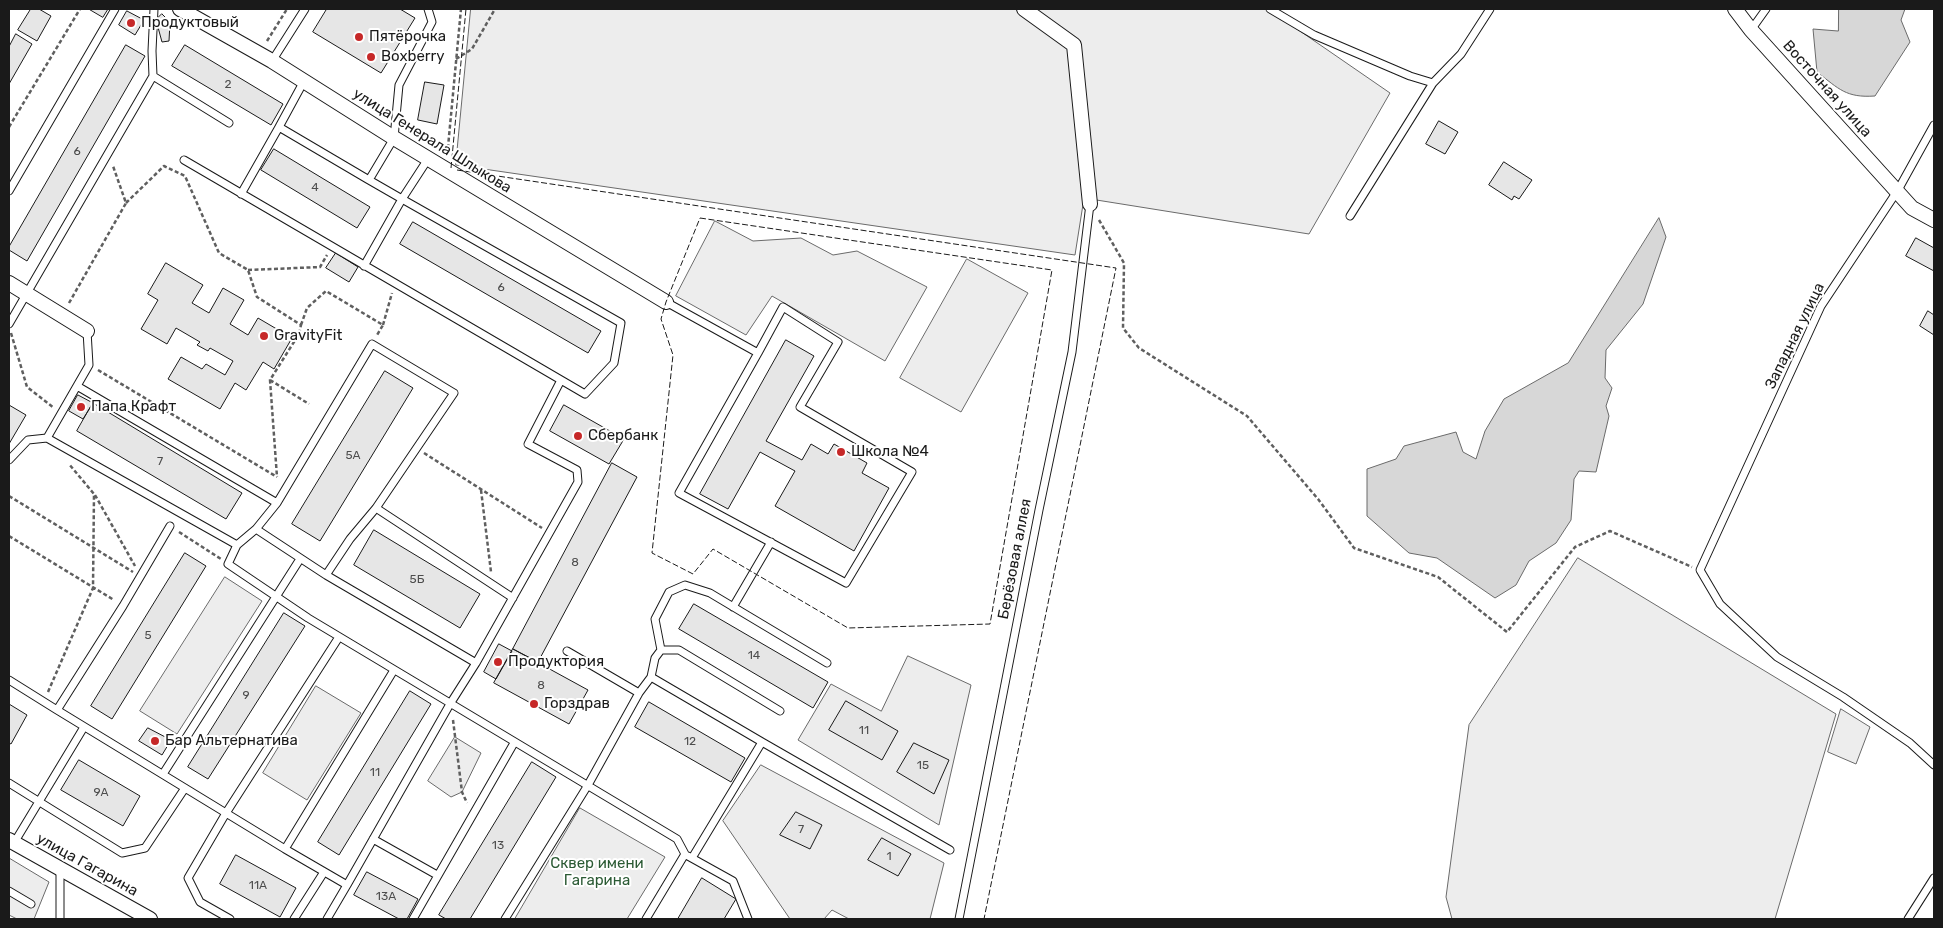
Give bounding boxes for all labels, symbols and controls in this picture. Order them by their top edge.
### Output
place label: Продуктовый [141,14,239,32]
marker: Продуктовый [125,17,137,29]
place label: Пятёрочка [369,28,446,46]
marker: Пятёрочка [353,31,365,43]
street label: Восточная улица [1779,37,1875,141]
place label: Boxberry [381,48,445,66]
marker: Boxberry [365,51,377,63]
house number: 2 [224,78,232,92]
street label: улица Генерала Шлыкова [350,85,514,197]
house number: 6 [73,145,81,159]
house number: 4 [311,181,319,195]
street label: Западная улица [1761,280,1829,392]
house number: 6 [497,281,505,295]
place label: GravityFit [274,327,342,345]
marker: GravityFit [258,330,270,342]
place label: Папа Крафт [91,398,176,416]
marker: Папа Крафт [75,401,87,413]
place label: Сбербанк [588,427,658,445]
marker: Сбербанк [572,430,584,442]
place label: Школа №4 [851,443,929,461]
marker: Школа №4 [835,446,847,458]
house number: 5А [345,449,361,463]
house number: 7 [157,455,163,469]
street label: Берёзовая аллея [994,497,1036,621]
house number: 8 [571,556,579,570]
house number: 5Б [410,573,424,587]
house number: 5 [144,629,152,643]
house number: 14 [748,649,760,663]
place label: Продуктория [508,653,604,671]
marker: Продуктория [492,656,504,668]
house number: 8 [537,679,545,693]
house number: 9 [242,689,250,703]
place label: Горздрав [544,695,610,713]
marker: Горздрав [528,698,540,710]
house number: 11 [859,724,869,738]
place label: Бар Альтернатива [165,732,298,750]
marker: Бар Альтернатива [149,735,161,747]
house number: 12 [684,735,696,749]
house number: 15 [917,759,929,773]
house number: 11 [370,766,380,780]
house number: 9А [93,786,109,800]
house number: 7 [798,823,804,837]
street label: улица Гагарина [33,830,141,900]
house number: 13 [492,839,504,853]
house number: 1 [886,850,892,864]
park label: Сквер имени Гагарина [550,855,644,890]
house number: 11А [249,879,267,893]
house number: 13А [376,890,396,904]

